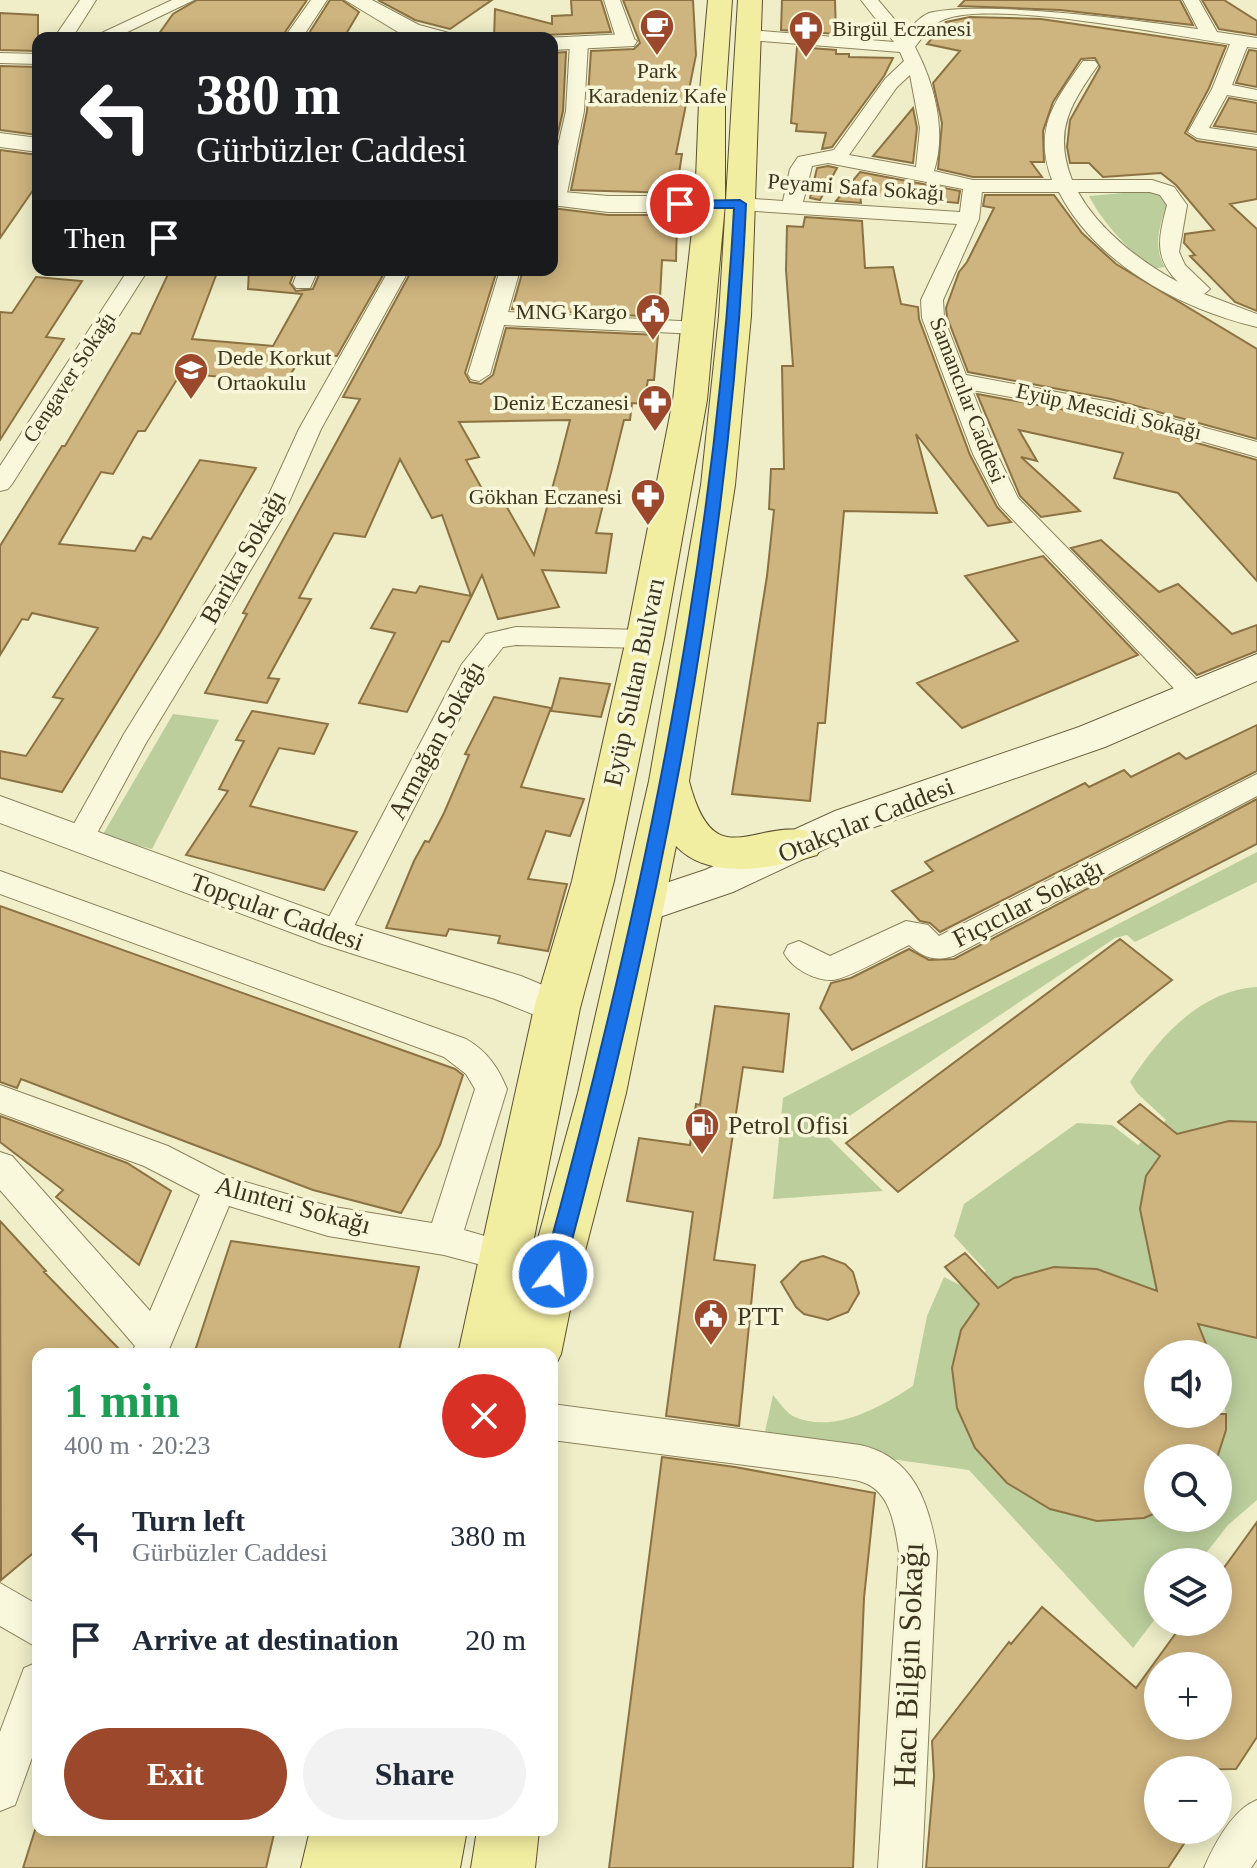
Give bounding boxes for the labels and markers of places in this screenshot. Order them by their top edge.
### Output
cafe icon: Park Karadeniz Kafe [638,7,676,57]
pharmacy icon: Birgül Eczanesi [787,9,825,59]
place label: Birgül Eczanesi [832,16,972,41]
place label: Park Karadeniz Kafe [588,58,726,108]
pin [646,170,714,238]
public building icon: MNG Kargo [634,292,672,342]
place label: MNG Kargo [516,299,627,324]
place label: Dede Korkut Ortaokulu [217,345,331,395]
school or university icon: Dede Korkut Ortaokulu [172,351,210,401]
pharmacy icon: Deniz Eczanesi [636,383,674,433]
place label: Deniz Eczanesi [493,390,629,415]
pharmacy icon: Gökhan Eczanesi [629,477,667,527]
place label: Gökhan Eczanesi [469,484,622,509]
fuel station icon: Petrol Ofisi [683,1106,721,1156]
place label: Petrol Ofisi [728,1111,849,1140]
public building icon: PTT [692,1297,730,1347]
place label: PTT [737,1302,783,1331]

